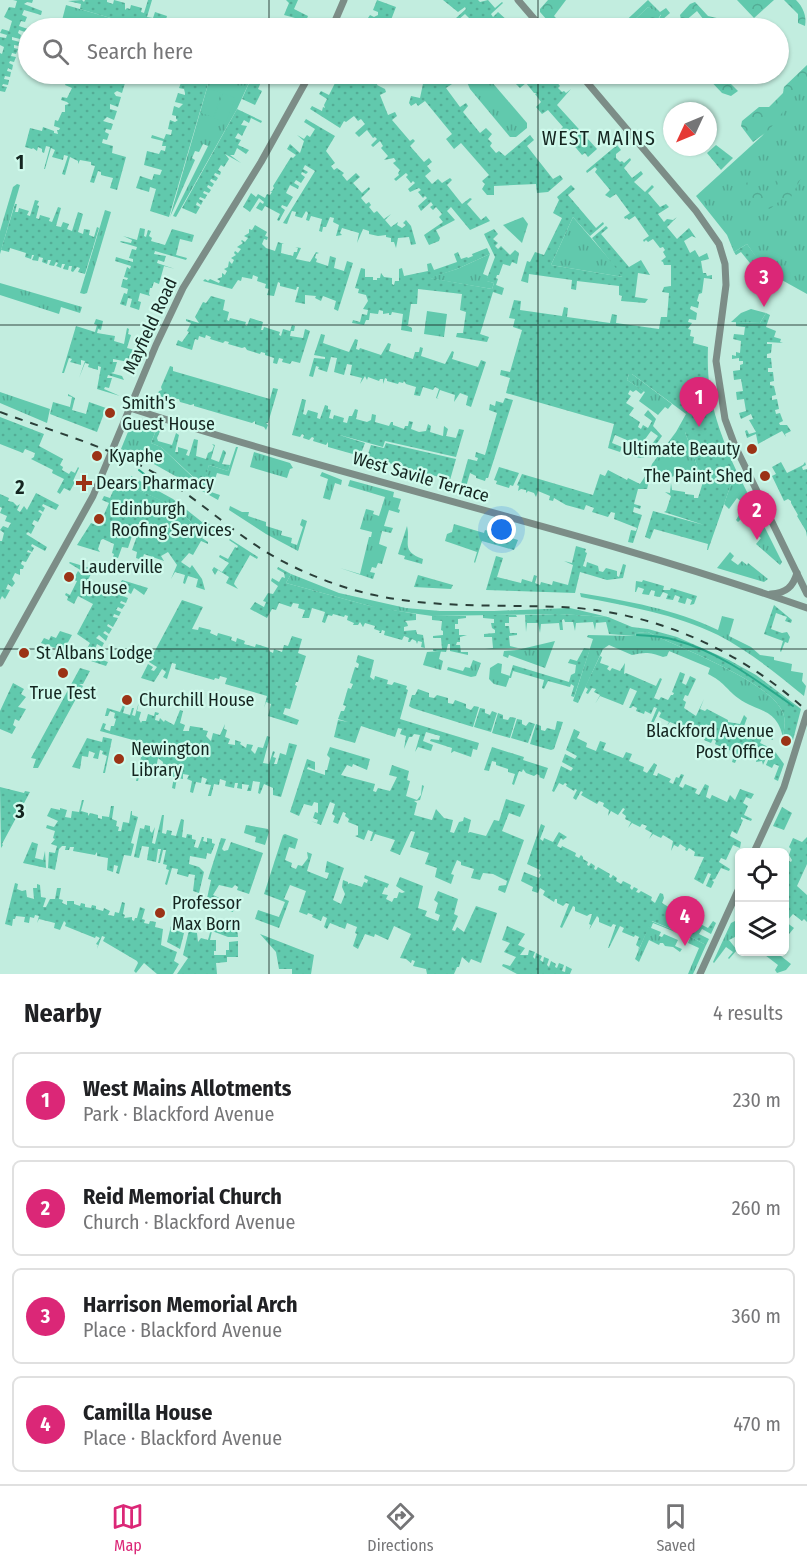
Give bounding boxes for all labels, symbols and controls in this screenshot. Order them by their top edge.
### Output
search box [18,18,789,84]
icon: search [39,35,72,68]
text: Search here [87,38,193,65]
north arrow [663,102,717,156]
district label: WEST MAINS [542,126,656,150]
text: 1 [16,150,24,174]
pin: 3 [744,258,783,307]
street label: Mayfield Road [118,274,182,378]
pin: 1 [680,378,718,427]
place label: Smith's Guest House [122,392,215,435]
marker: Smith's Guest House [103,406,117,420]
place label: Ultimate Beauty [622,438,740,460]
marker: Ultimate Beauty [745,442,759,456]
place label: Kyaphe [109,445,163,467]
street label: West Savile Terrace [350,447,492,507]
marker: Kyaphe [90,449,104,463]
place label: The Paint Shed [644,465,753,487]
marker: The Paint Shed [758,469,772,483]
place label: Dears Pharmacy [96,472,214,494]
text: 2 [14,475,25,499]
marker: Dears Pharmacy [77,476,91,490]
pin: 2 [738,490,777,540]
place label: Edinburgh Roofing Services [111,498,232,541]
marker: Edinburgh Roofing Services [92,512,106,526]
your location [487,515,516,544]
place label: Lauderville House [81,556,163,599]
marker: Lauderville House [62,570,76,584]
place label: St Albans Lodge [36,642,153,664]
marker: St Albans Lodge [17,646,31,660]
marker: True Test [56,666,70,680]
place label: True Test [30,682,96,704]
place label: Churchill House [139,689,255,711]
marker: Churchill House [120,693,134,707]
place label: Blackford Avenue Post Office [646,720,774,763]
marker: Blackford Avenue Post Office [779,734,793,748]
place label: Newington Library [131,738,210,781]
marker: Newington Library [112,752,126,766]
text: 3 [14,799,25,823]
map controls [735,848,789,956]
button: locate [735,848,789,902]
place label: Professor Max Born [172,892,242,935]
pin: 4 [666,896,704,946]
button: layers [735,902,789,956]
marker: Professor Max Born [153,906,167,920]
text: Nearby [24,998,101,1029]
text: 4 results [713,1001,783,1025]
text: West Mains Allotments [83,1075,291,1102]
text: 1 [41,1088,50,1112]
text: 230 m [733,1088,781,1112]
text: Park · Blackford Avenue [83,1102,274,1126]
text: Reid Memorial Church [83,1183,282,1210]
text: 2 [41,1196,50,1220]
text: 260 m [732,1196,781,1220]
text: Church · Blackford Avenue [83,1210,295,1234]
text: Harrison Memorial Arch [83,1291,298,1318]
text: 3 [41,1304,50,1328]
text: 360 m [732,1304,781,1328]
text: Place · Blackford Avenue [83,1318,282,1342]
text: Camilla House [83,1399,212,1426]
text: 4 [40,1412,51,1436]
text: 470 m [733,1412,781,1436]
text: Place · Blackford Avenue [83,1426,282,1450]
tab: Map [111,1500,144,1555]
tab: Directions [367,1500,434,1555]
tab: Saved [656,1500,696,1555]

